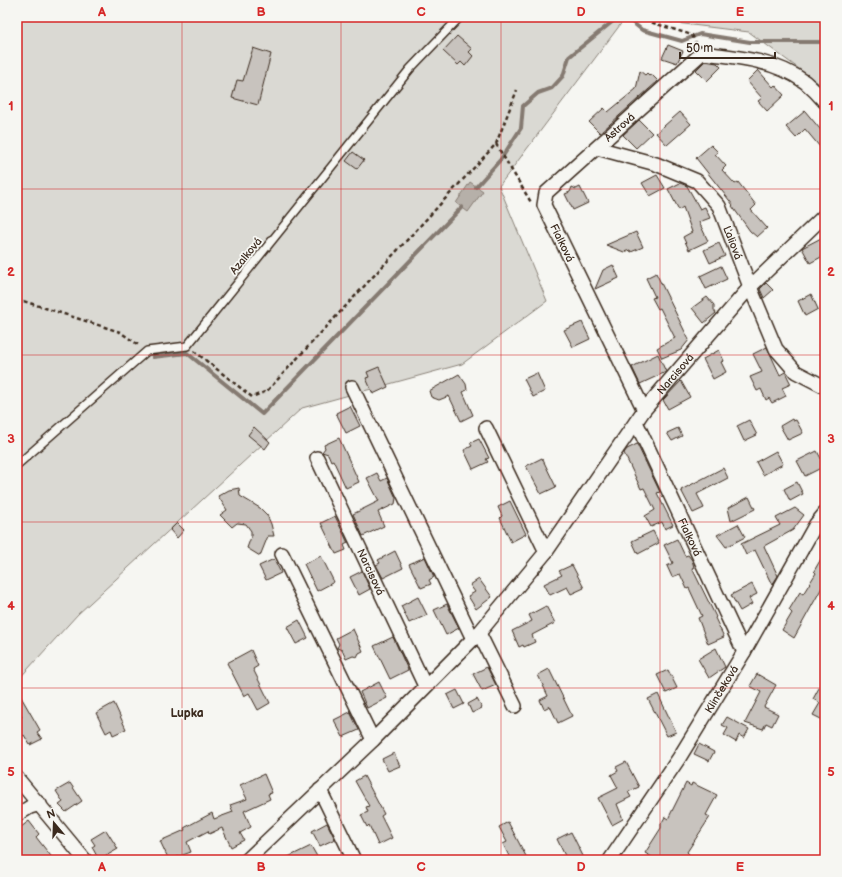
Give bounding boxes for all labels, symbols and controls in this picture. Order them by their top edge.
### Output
text: A [97,4,106,20]
text: B [256,4,266,20]
text: C [416,4,426,20]
text: D [576,4,586,20]
text: E [736,4,745,20]
scale bar [680,34,775,60]
text: 50 m [686,41,713,56]
text: 1 [8,98,14,114]
text: 1 [828,98,834,114]
street label: Astrová [602,110,637,144]
street label: Fialková [547,222,577,264]
street label: Ľaliová [721,224,745,261]
street label: Azalková [227,235,265,277]
text: 2 [7,264,15,280]
text: 2 [827,264,835,280]
street label: Narcisová [654,351,696,397]
text: 3 [7,431,15,447]
text: 3 [827,431,835,447]
street label: Fialková [675,516,704,558]
street label: Narcisová [354,547,387,597]
text: 4 [7,598,15,614]
text: 4 [827,598,835,614]
street label: Klinčeková [702,663,741,715]
district label: Lupka [170,706,204,721]
text: 5 [7,764,15,780]
text: 5 [827,764,835,780]
north arrow [34,803,74,843]
text: N [45,807,57,822]
text: A [97,859,106,875]
text: B [256,859,266,875]
text: C [416,859,426,875]
text: D [576,859,586,875]
text: E [736,859,745,875]

